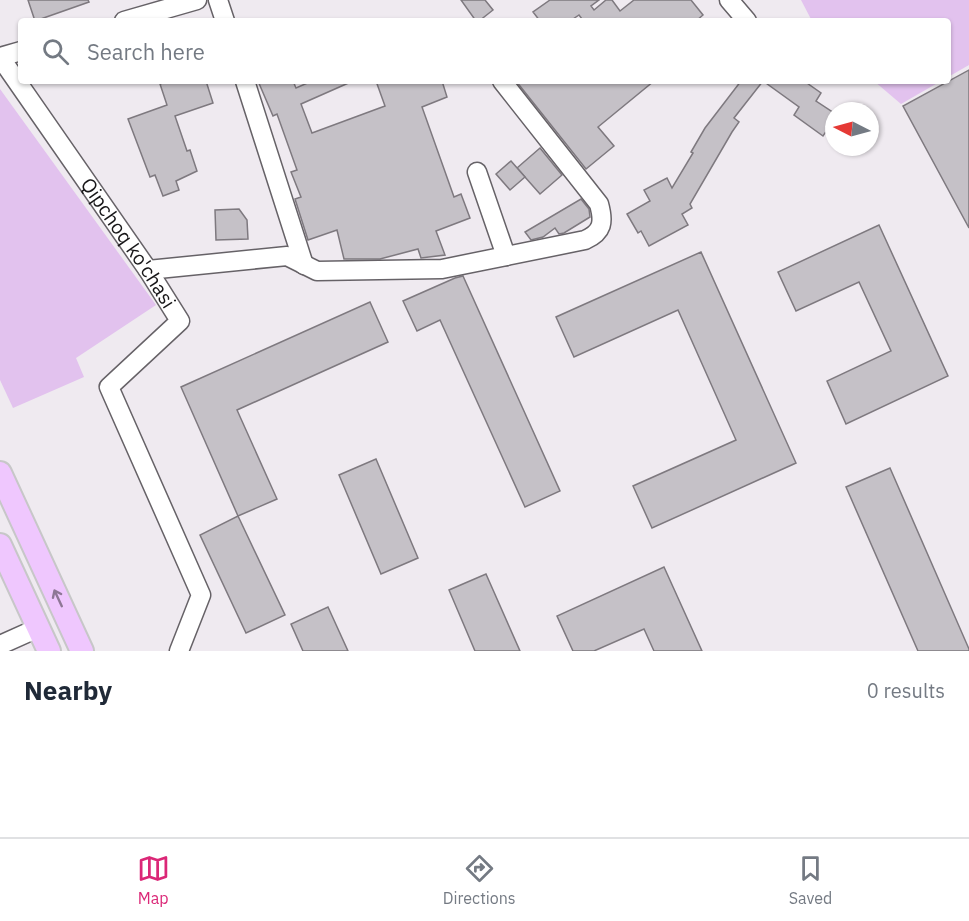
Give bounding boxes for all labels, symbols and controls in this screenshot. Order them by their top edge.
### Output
search box [18,18,951,84]
icon: search [39,35,72,68]
text: Search here [87,37,205,66]
north arrow [825,102,879,156]
street label: Qipchoq ko'chasi [75,172,183,313]
one-way arrow [51,589,63,607]
text: Nearby [24,673,112,707]
text: 0 results [867,677,945,704]
tab: Map [137,852,170,908]
tab: Directions [443,852,516,908]
tab: Saved [789,852,832,908]

